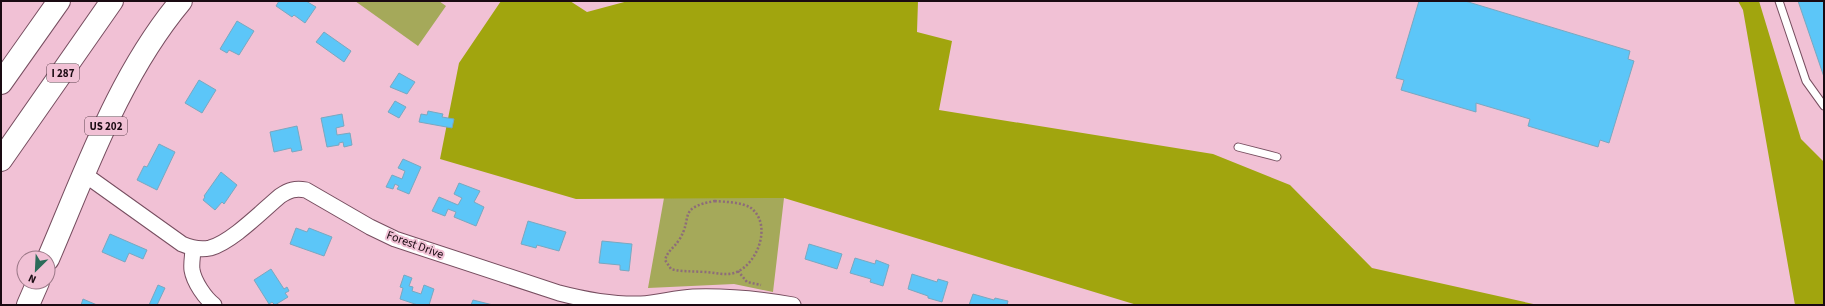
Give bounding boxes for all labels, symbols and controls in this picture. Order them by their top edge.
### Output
road number: I 287 [47,64,79,82]
road number: US 202 [85,117,127,135]
street label: Forest Drive [384,227,446,263]
north arrow [16,250,56,290]
text: N [26,270,39,287]

